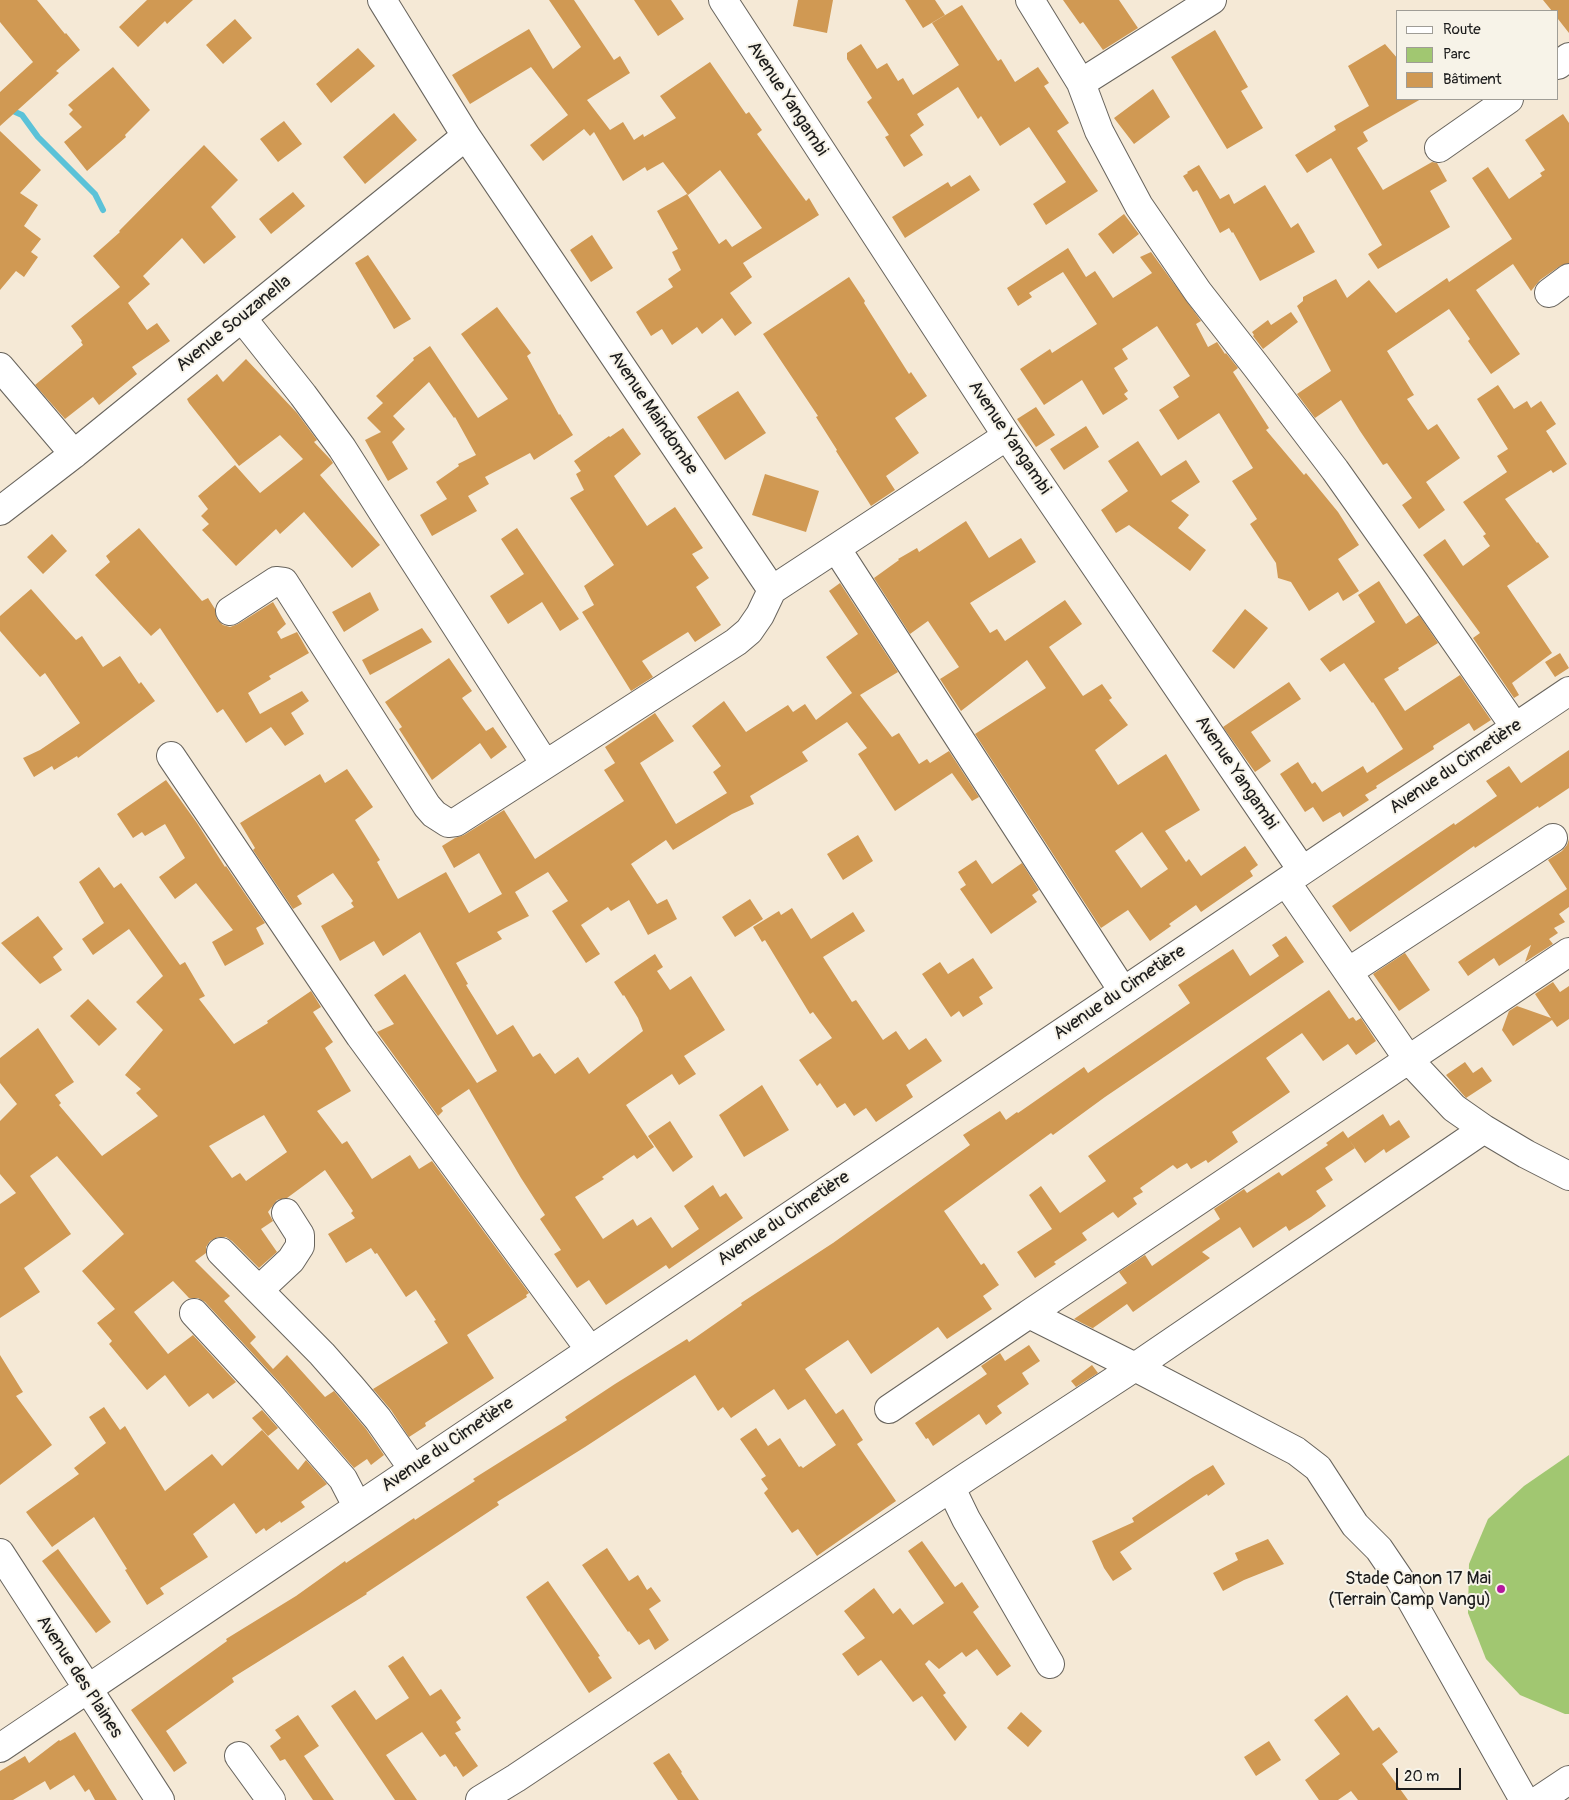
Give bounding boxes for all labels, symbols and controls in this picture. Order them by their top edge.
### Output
legend [1396,10,1559,100]
text: Route [1443,20,1481,39]
street label: Avenue Yangambi [742,38,832,160]
text: Parc [1443,45,1471,64]
text: Bâtiment [1443,70,1502,89]
street label: Avenue Souzanella [172,271,296,377]
street label: Avenue Maindombe [603,347,703,479]
street label: Avenue Yangambi [963,377,1055,499]
street label: Avenue Yangambi [1190,712,1282,834]
street label: Avenue du Cimetière [1386,715,1526,819]
street label: Avenue du Cimetière [1050,941,1190,1045]
street label: Avenue du Cimetière [714,1167,854,1271]
street label: Avenue du Cimetière [378,1393,518,1497]
place label: Stade Canon 17 Mai (Terrain Camp Vangu) [1328,1568,1491,1610]
marker: Stade Canon 17 Mai (Terrain Camp Vangu) [1495,1583,1507,1595]
street label: Avenue des Plaines [31,1612,127,1742]
scale bar [1399,1758,1464,1790]
text: 20 m [1404,1767,1439,1786]

